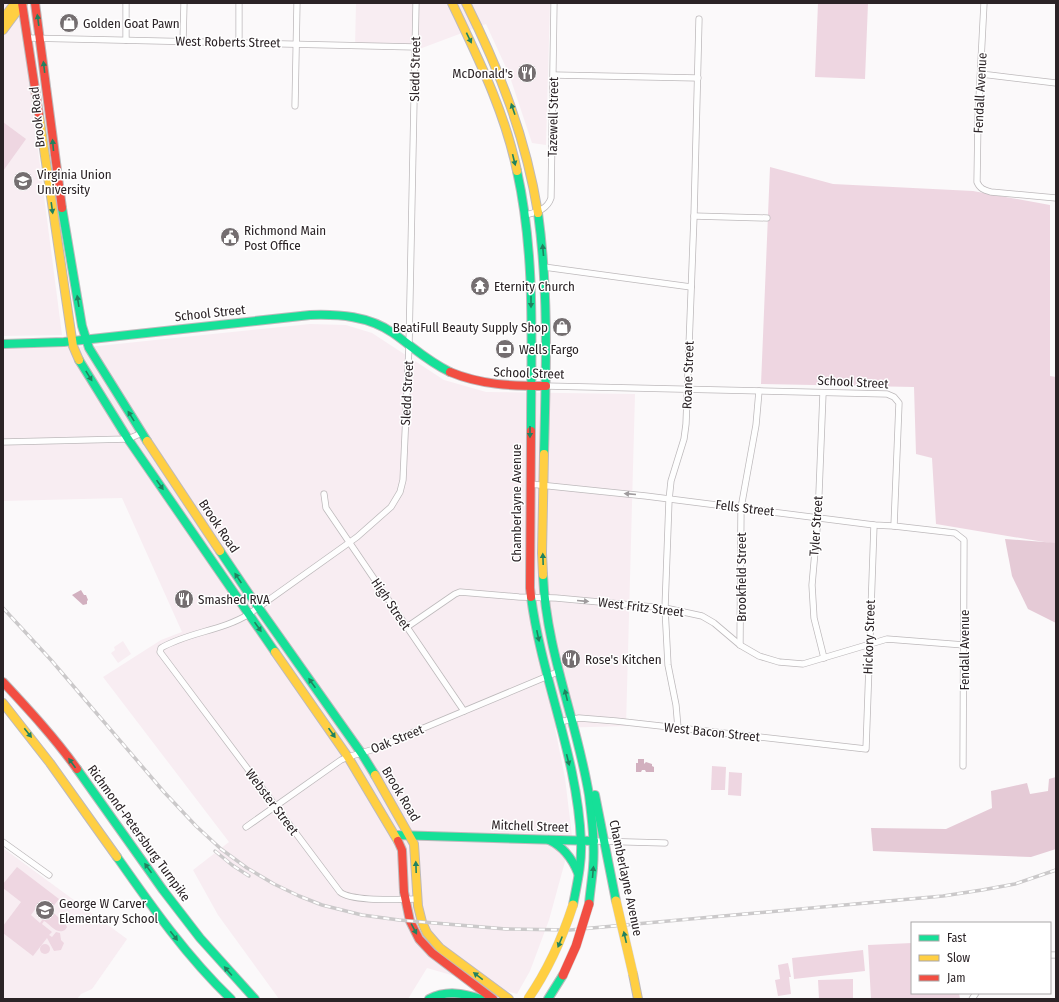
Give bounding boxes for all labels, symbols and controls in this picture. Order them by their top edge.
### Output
shop icon: Golden Goat Pawn [58,12,80,34]
one-way arrow [35,14,41,27]
place label: Golden Goat Pawn [83,16,180,31]
one-way arrow [466,32,472,44]
street label: West Roberts Street [175,34,282,50]
street label: Sledd Street [407,36,423,102]
street label: Fendall Avenue [970,52,990,134]
one-way arrow [41,61,47,73]
restaurant icon: McDonald's [516,62,538,84]
place label: McDonald's [452,66,513,81]
street label: Tazewell Street [545,76,561,157]
street label: Brook Road [26,86,48,148]
one-way arrow [510,103,516,115]
one-way arrow [50,139,56,151]
one-way arrow [511,154,517,166]
place label: Virginia Union University [37,167,112,197]
school or university icon: Virginia Union University [12,170,34,192]
one-way arrow [49,201,55,214]
place label: Richmond Main Post Office [244,223,326,253]
public building icon: Richmond Main Post Office [219,226,241,248]
one-way arrow [539,244,546,256]
temple icon: Eternity Church [469,275,491,297]
place label: Eternity Church [494,279,575,294]
one-way arrow [75,295,81,308]
one-way arrow [528,296,534,309]
street label: School Street [174,302,247,324]
shop icon: BeatiFull Beauty Supply Shop [551,316,573,338]
place label: BeatiFull Beauty Supply Shop [393,320,548,335]
bank icon: Wells Fargo [494,338,516,360]
street label: Roane Street [679,340,697,409]
place label: Wells Fargo [519,342,579,357]
street label: Sledd Street [398,359,416,426]
street label: School Street [493,364,565,382]
one-way arrow [85,371,93,381]
street label: School Street [817,373,890,391]
one-way arrow [127,411,135,422]
one-way arrow [527,426,533,439]
street label: Chamberlayne Avenue [509,444,524,562]
one-way arrow [156,480,164,490]
one-way arrow [624,491,636,498]
street label: Tyler Street [806,494,826,557]
street label: Brook Road [196,497,242,555]
street label: Fells Street [715,497,776,519]
street label: Brookfield Street [734,531,749,622]
one-way arrow [539,553,546,565]
one-way arrow [234,572,242,583]
street label: High Street [368,575,414,633]
restaurant icon: Smashed RVA [173,588,195,610]
place label: Smashed RVA [198,592,270,607]
street label: West Fritz Street [597,594,686,620]
one-way arrow [577,597,589,604]
street label: Hickory Street [860,599,878,675]
street label: Fendall Avenue [957,610,972,690]
one-way arrow [254,621,262,632]
one-way arrow [535,630,541,642]
restaurant icon: Rose's Kitchen [560,648,582,670]
place label: Rose's Kitchen [585,652,662,667]
one-way arrow [308,678,316,689]
one-way arrow [562,689,568,701]
street label: West Bacon Street [663,720,761,745]
street label: Oak Street [368,721,426,756]
one-way arrow [23,727,32,738]
one-way arrow [328,728,336,739]
one-way arrow [566,754,572,766]
one-way arrow [68,757,76,768]
street label: Richmond-Petersburg Turnpike [84,762,194,904]
street label: Brook Road [379,764,423,824]
street label: Webster Street [242,766,302,838]
street label: Mitchell Street [491,817,570,835]
street label: Chamberlayne Avenue [606,819,646,937]
one-way arrow [413,860,419,873]
one-way arrow [144,863,152,874]
one-way arrow [590,866,597,879]
place label: George W Carver Elementary School [59,896,159,926]
school or university icon: George W Carver Elementary School [34,899,56,921]
legend [911,922,1051,994]
one-way arrow [411,923,417,935]
one-way arrow [170,931,179,942]
one-way arrow [621,931,627,944]
text: Fast [947,931,966,945]
one-way arrow [557,937,563,949]
text: Slow [947,951,970,965]
one-way arrow [223,965,232,976]
one-way arrow [472,971,483,980]
text: Jam [947,971,965,985]

